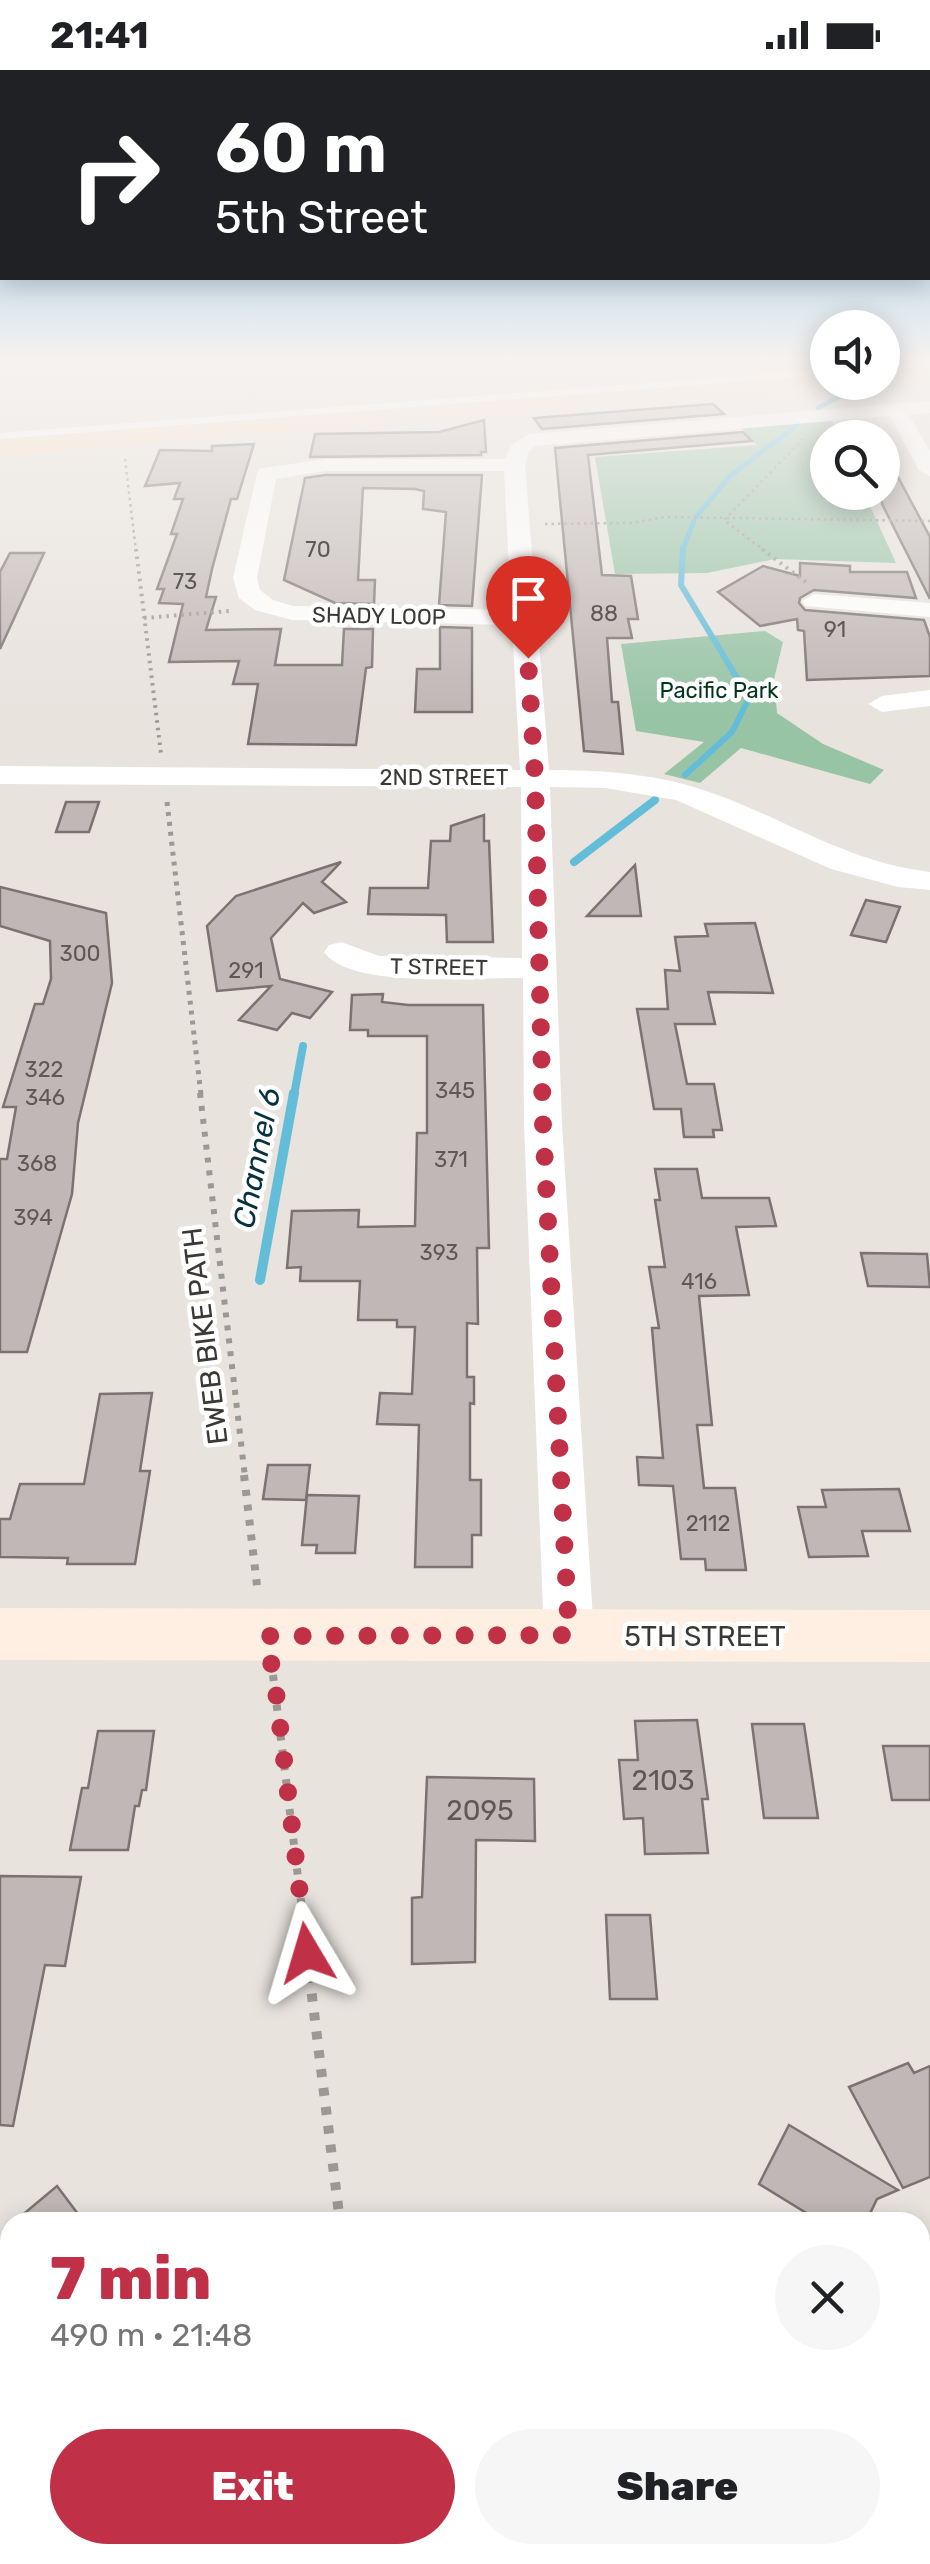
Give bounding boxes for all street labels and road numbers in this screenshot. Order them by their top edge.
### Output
street label: SHADY LOOP [312,601,446,631]
street label: 2ND STREET [380,764,509,791]
street label: T STREET [390,953,488,981]
street label: EWEB BIKE PATH [175,1225,235,1447]
street label: 5TH STREET [624,1620,786,1653]

